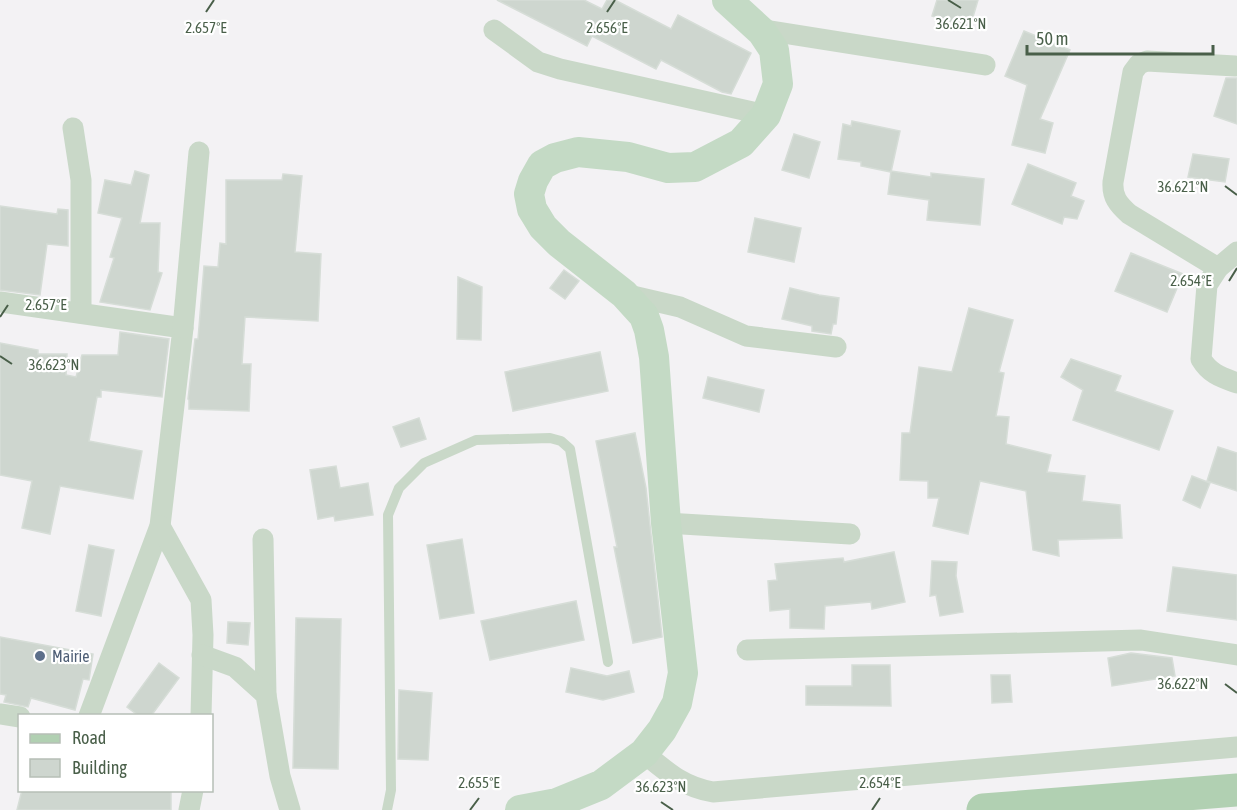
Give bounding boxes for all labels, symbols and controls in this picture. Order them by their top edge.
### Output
text: 36.621°N [936,15,986,32]
scale bar [1027,18,1213,56]
text: 2.657°E [185,19,227,36]
text: 2.656°E [586,19,628,36]
text: 50 m [1036,28,1068,49]
text: 36.621°N [1158,178,1208,195]
text: 2.654°E [1170,272,1212,289]
text: 2.657°E [25,296,67,313]
text: 36.623°N [29,356,79,373]
place label: Mairie [52,647,90,665]
marker: Mairie [33,649,47,663]
text: 36.622°N [1158,675,1208,692]
legend [18,714,213,792]
text: Road [72,727,106,748]
text: Building [72,757,127,778]
text: 2.655°E [458,774,500,791]
text: 2.654°E [859,774,901,791]
text: 36.623°N [636,778,686,795]

